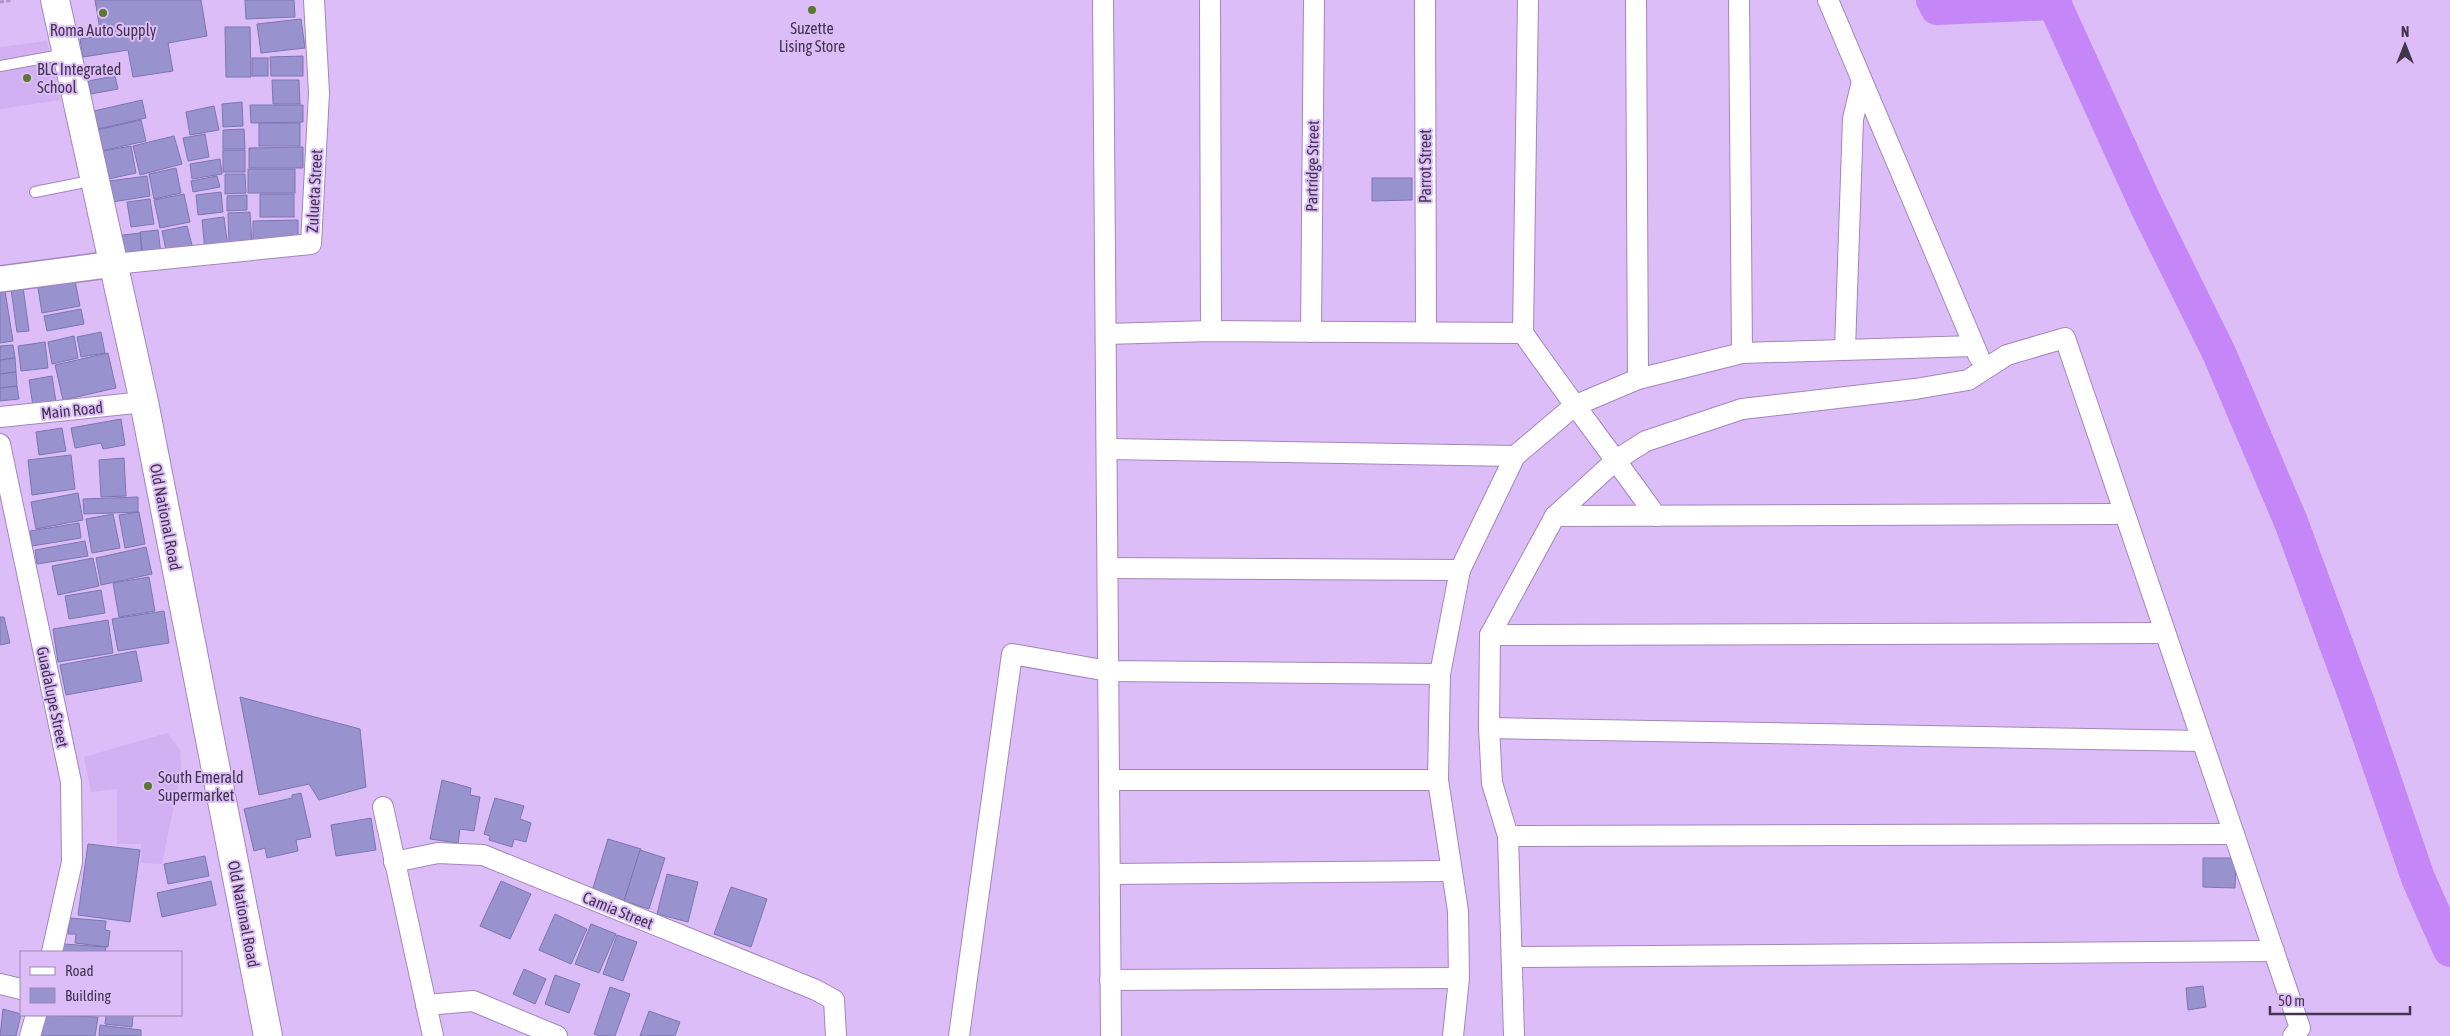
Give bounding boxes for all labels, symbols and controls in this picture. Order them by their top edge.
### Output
marker: Suzette Lising Store [806,4,818,16]
marker: Roma Auto Supply [97,7,109,19]
place label: Suzette Lising Store [779,19,845,56]
north arrow [2380,20,2430,70]
place label: Roma Auto Supply [50,21,157,40]
text: N [2401,24,2409,40]
place label: BLC Integrated School [37,60,121,96]
marker: BLC Integrated School [21,72,33,84]
street label: Partridge Street [1302,120,1323,212]
street label: Parrot Street [1416,129,1434,203]
street label: Zulueta Street [303,148,325,233]
street label: Main Road [40,398,104,422]
street label: Old National Road [147,462,185,572]
street label: Guadalupe Street [33,645,73,750]
place label: South Emerald Supermarket [158,768,244,805]
marker: South Emerald Supermarket [142,780,154,792]
street label: Old National Road [225,859,263,969]
street label: Camia Street [580,888,656,932]
legend [20,951,182,1016]
text: Road [65,962,94,979]
scale bar [2270,984,2410,1016]
text: Building [65,987,111,1004]
text: 50 m [2278,992,2305,1009]

